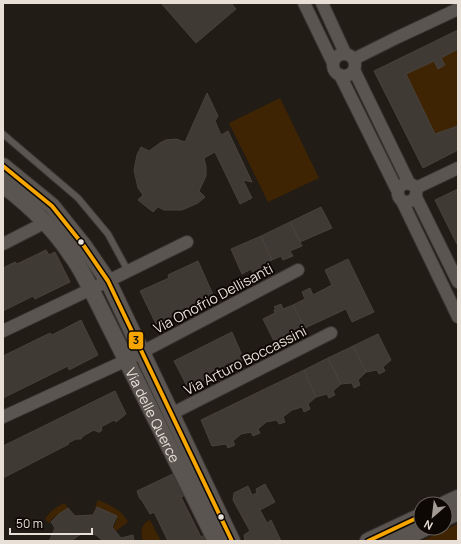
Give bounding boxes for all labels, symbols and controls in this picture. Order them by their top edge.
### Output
unlabelled marker [76,237,86,247]
street label: Via Onofrio Dellisanti [150,258,276,338]
street label: Via Arturo Boccassini [180,321,310,399]
line badge: 3 [128,331,144,350]
text: 3 [133,332,139,347]
street label: Via delle Querce [122,364,185,465]
north arrow [413,496,453,536]
scale bar [10,510,92,536]
unlabelled marker [216,512,226,522]
text: 50 m [16,515,43,532]
text: N [421,517,435,534]

